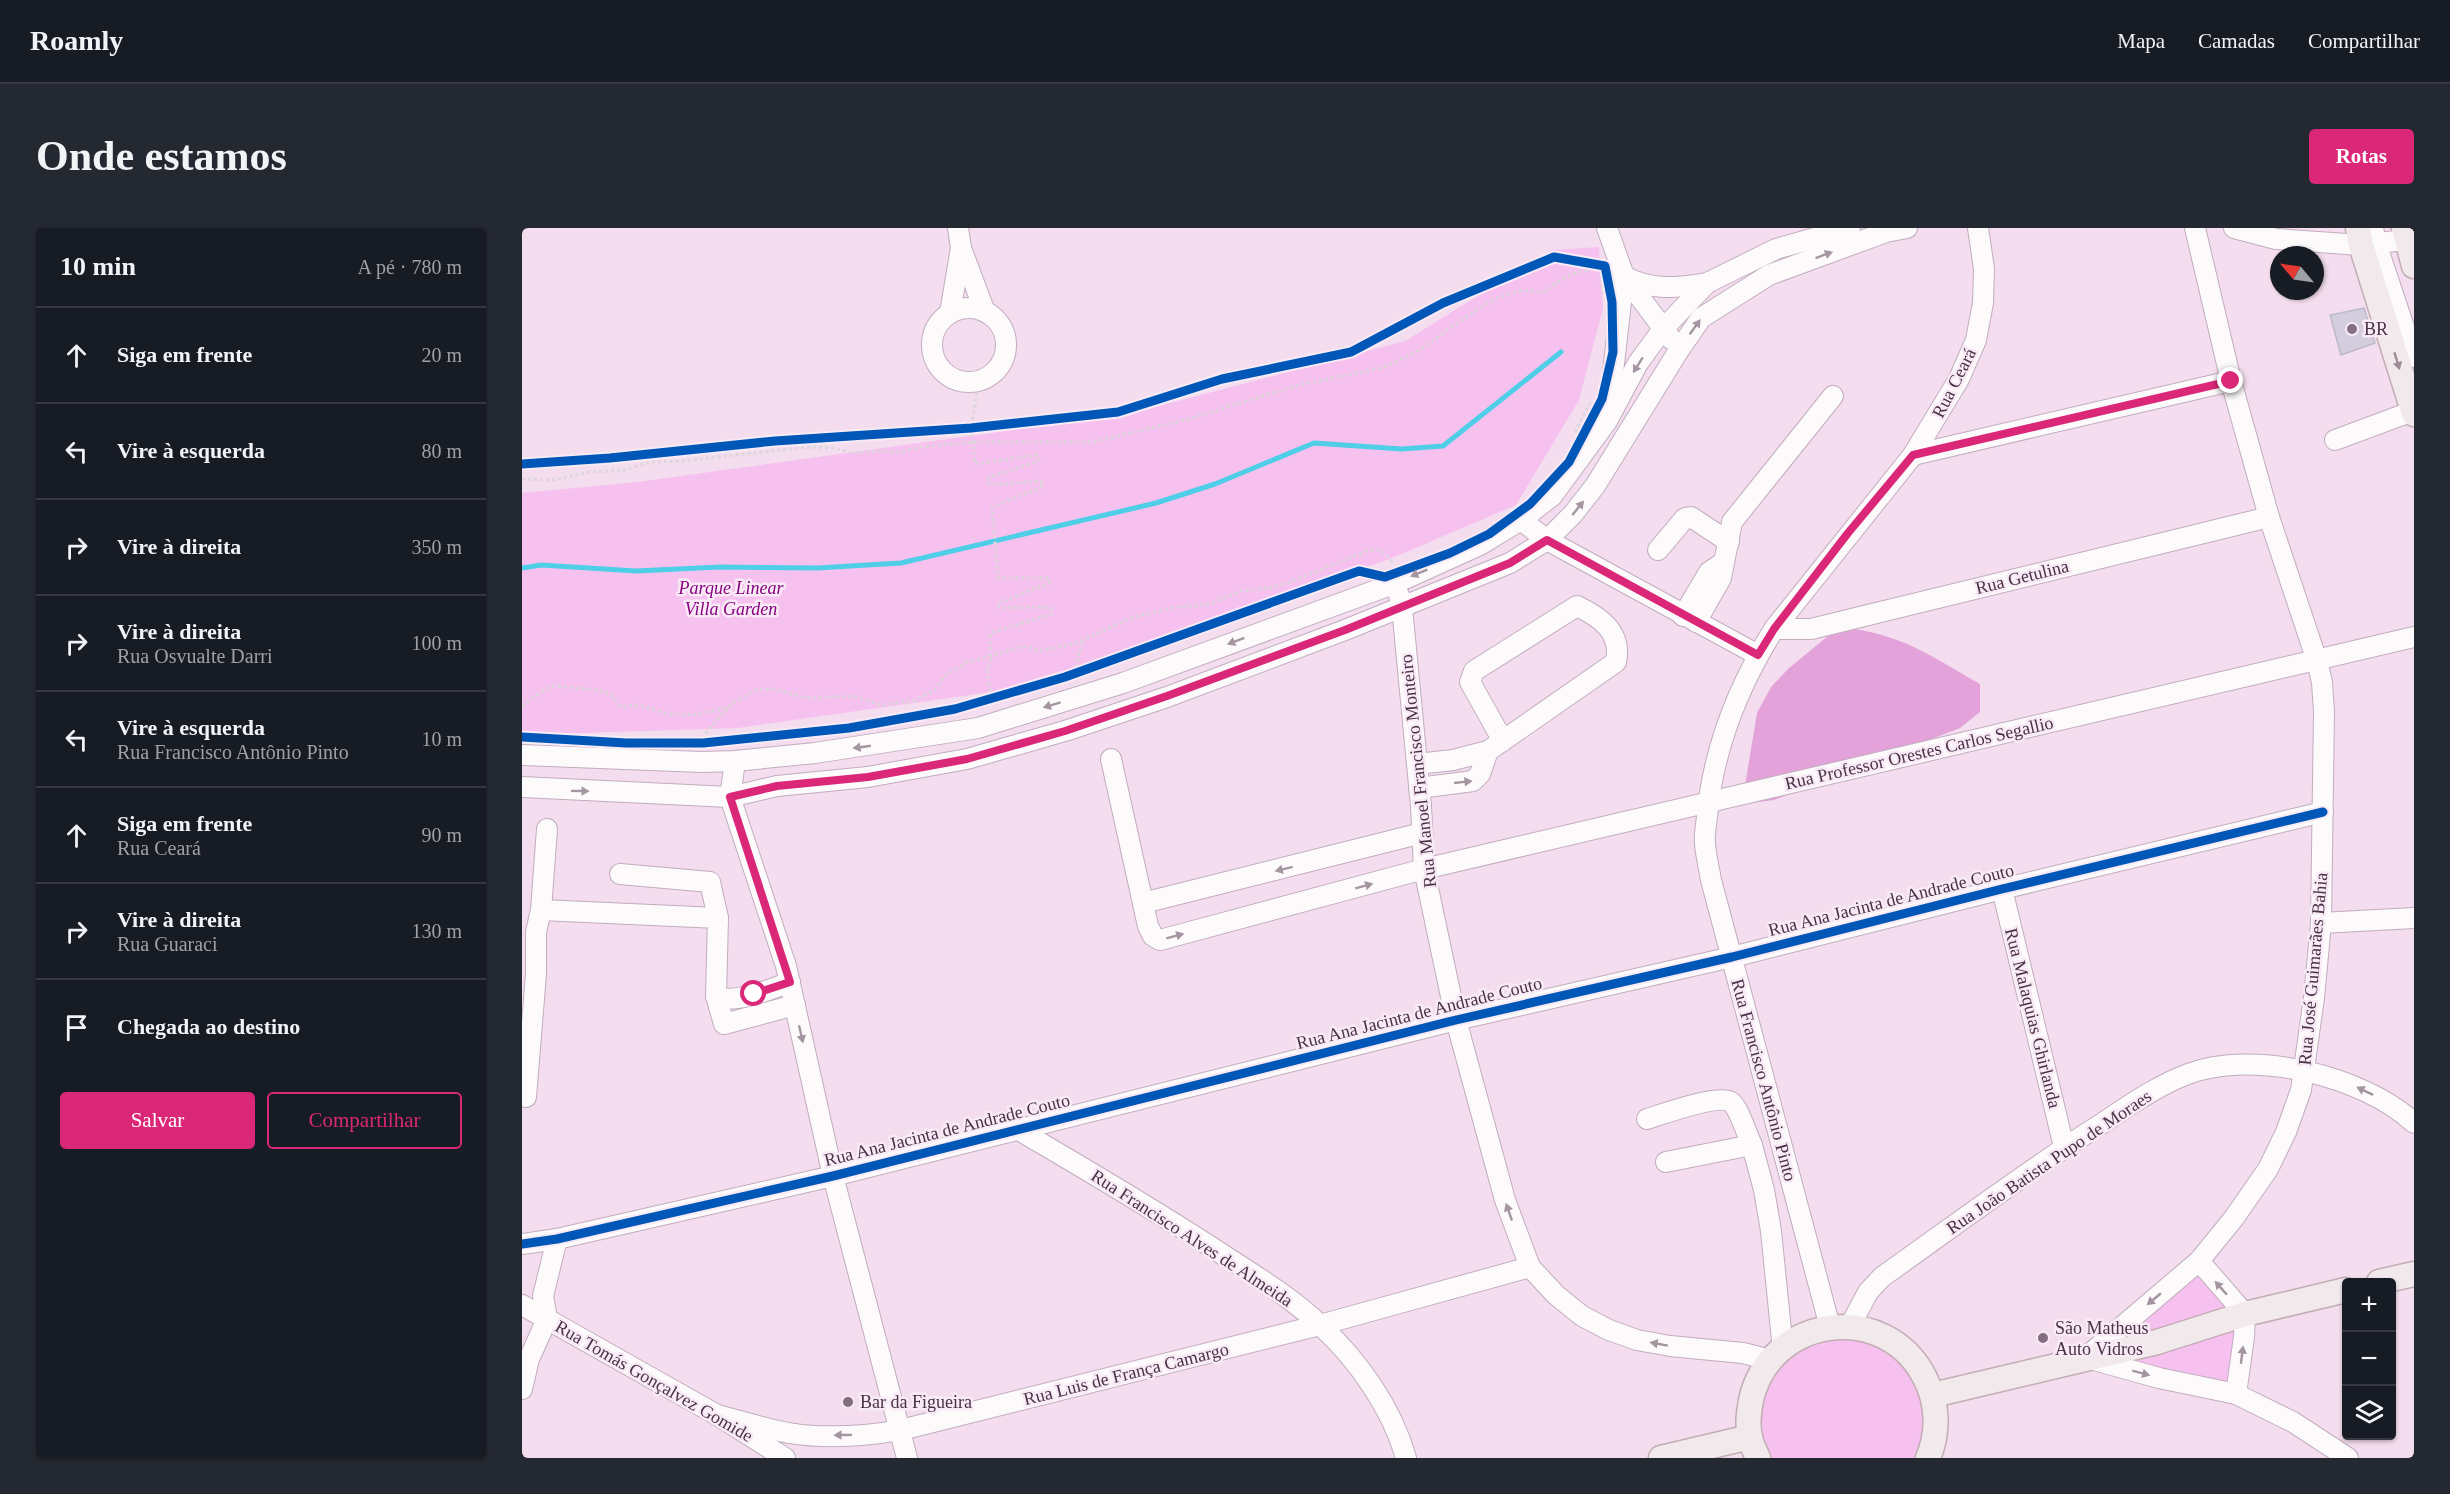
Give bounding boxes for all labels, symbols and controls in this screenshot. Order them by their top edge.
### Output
text: Roamly [30,25,123,56]
text: Mapa [2117,29,2165,53]
text: Camadas [2198,29,2275,53]
text: Compartilhar [2308,29,2420,53]
button: Rotas [2309,129,2414,184]
text: Onde estamos [36,133,287,179]
north arrow [2270,246,2324,300]
one-way arrow [1815,249,1833,259]
text: 10 min [60,252,136,281]
text: A pé · 780 m [358,256,462,278]
one-way arrow [1689,319,1701,335]
place label: BR [2364,319,2388,339]
marker: BR [2345,322,2359,336]
icon: ahead [60,339,93,372]
text: Siga em frente [117,342,252,367]
text: 20 m [421,344,462,366]
street label: Rua Ceará [1928,345,1980,421]
one-way arrow [2393,352,2402,370]
one-way arrow [1633,357,1644,373]
route end [2217,367,2243,393]
icon: left [60,435,93,468]
text: Vire à esquerda [117,438,265,463]
text: 80 m [421,440,462,462]
one-way arrow [1571,501,1584,516]
icon: right [60,531,93,564]
text: Vire à direita [117,534,241,559]
text: 350 m [411,536,462,558]
street label: Rua Getulina [1973,556,2071,598]
one-way arrow [1410,569,1428,578]
park label: Parque Linear Villa Garden [678,578,784,619]
text: Vire à direita [117,619,241,644]
icon: right [60,627,93,660]
text: 100 m [411,632,462,654]
one-way arrow [1227,636,1245,646]
text: Rua Osvualte Darri [117,645,273,667]
street label: Rua Manoel Francisco Monteiro [1396,653,1440,889]
one-way arrow [1043,701,1061,710]
street label: Rua Professor Orestes Carlos Segallio [1783,712,2055,794]
text: Vire à esquerda [117,715,265,740]
icon: left [60,723,93,756]
text: 10 m [421,728,462,750]
text: Rua Francisco Antônio Pinto [117,741,349,763]
one-way arrow [852,742,871,751]
one-way arrow [1453,777,1472,786]
one-way arrow [571,786,590,796]
text: Siga em frente [117,811,252,836]
icon: ahead [60,819,93,852]
text: 90 m [421,824,462,846]
text: Rua Ceará [117,837,201,859]
street label: Rua Ana Jacinta de Andrade Couto [1766,860,2016,940]
one-way arrow [1275,864,1293,874]
street label: Rua José Guimarães Bahia [2295,872,2331,1066]
one-way arrow [1355,881,1373,890]
text: Vire à direita [117,907,241,932]
icon: right [60,915,93,948]
text: 130 m [411,920,462,942]
street label: Rua Malaquias Ghirlanda [2001,926,2065,1110]
one-way arrow [1166,931,1184,940]
text: Rua Guaraci [117,933,218,955]
street label: Rua Ana Jacinta de Andrade Couto [1294,973,1544,1053]
street label: Rua Francisco Antônio Pinto [1727,977,1801,1183]
route start [740,980,766,1006]
icon: arrive [60,1011,93,1044]
text: Chegada ao destino [117,1014,300,1039]
one-way arrow [797,1025,807,1043]
street label: Rua João Batista Pupo de Moraes [1943,1086,2155,1238]
one-way arrow [2357,1087,2374,1096]
street label: Rua Ana Jacinta de Andrade Couto [822,1090,1072,1170]
button: Salvar [60,1092,255,1149]
button: Compartilhar [267,1092,462,1149]
street label: Rua Francisco Alves de Almeida [1088,1165,1296,1311]
one-way arrow [1504,1203,1514,1221]
map controls [2342,1278,2396,1440]
button: + [2342,1278,2396,1332]
one-way arrow [2215,1281,2228,1296]
one-way arrow [2146,1292,2162,1305]
street label: Rua Tomás Gonçalvez Gomide [552,1316,756,1446]
place label: São Matheus Auto Vidros [2055,1318,2149,1359]
marker: São Matheus Auto Vidros [2036,1331,2050,1345]
button: − [2342,1332,2396,1386]
street label: Rua Luis de França Camargo [1021,1339,1231,1409]
one-way arrow [1650,1339,1669,1348]
one-way arrow [2237,1345,2247,1364]
one-way arrow [2132,1369,2150,1378]
button: layers [2342,1386,2396,1440]
place label: Bar da Figueira [860,1392,972,1412]
marker: Bar da Figueira [841,1395,855,1409]
one-way arrow [834,1430,853,1439]

